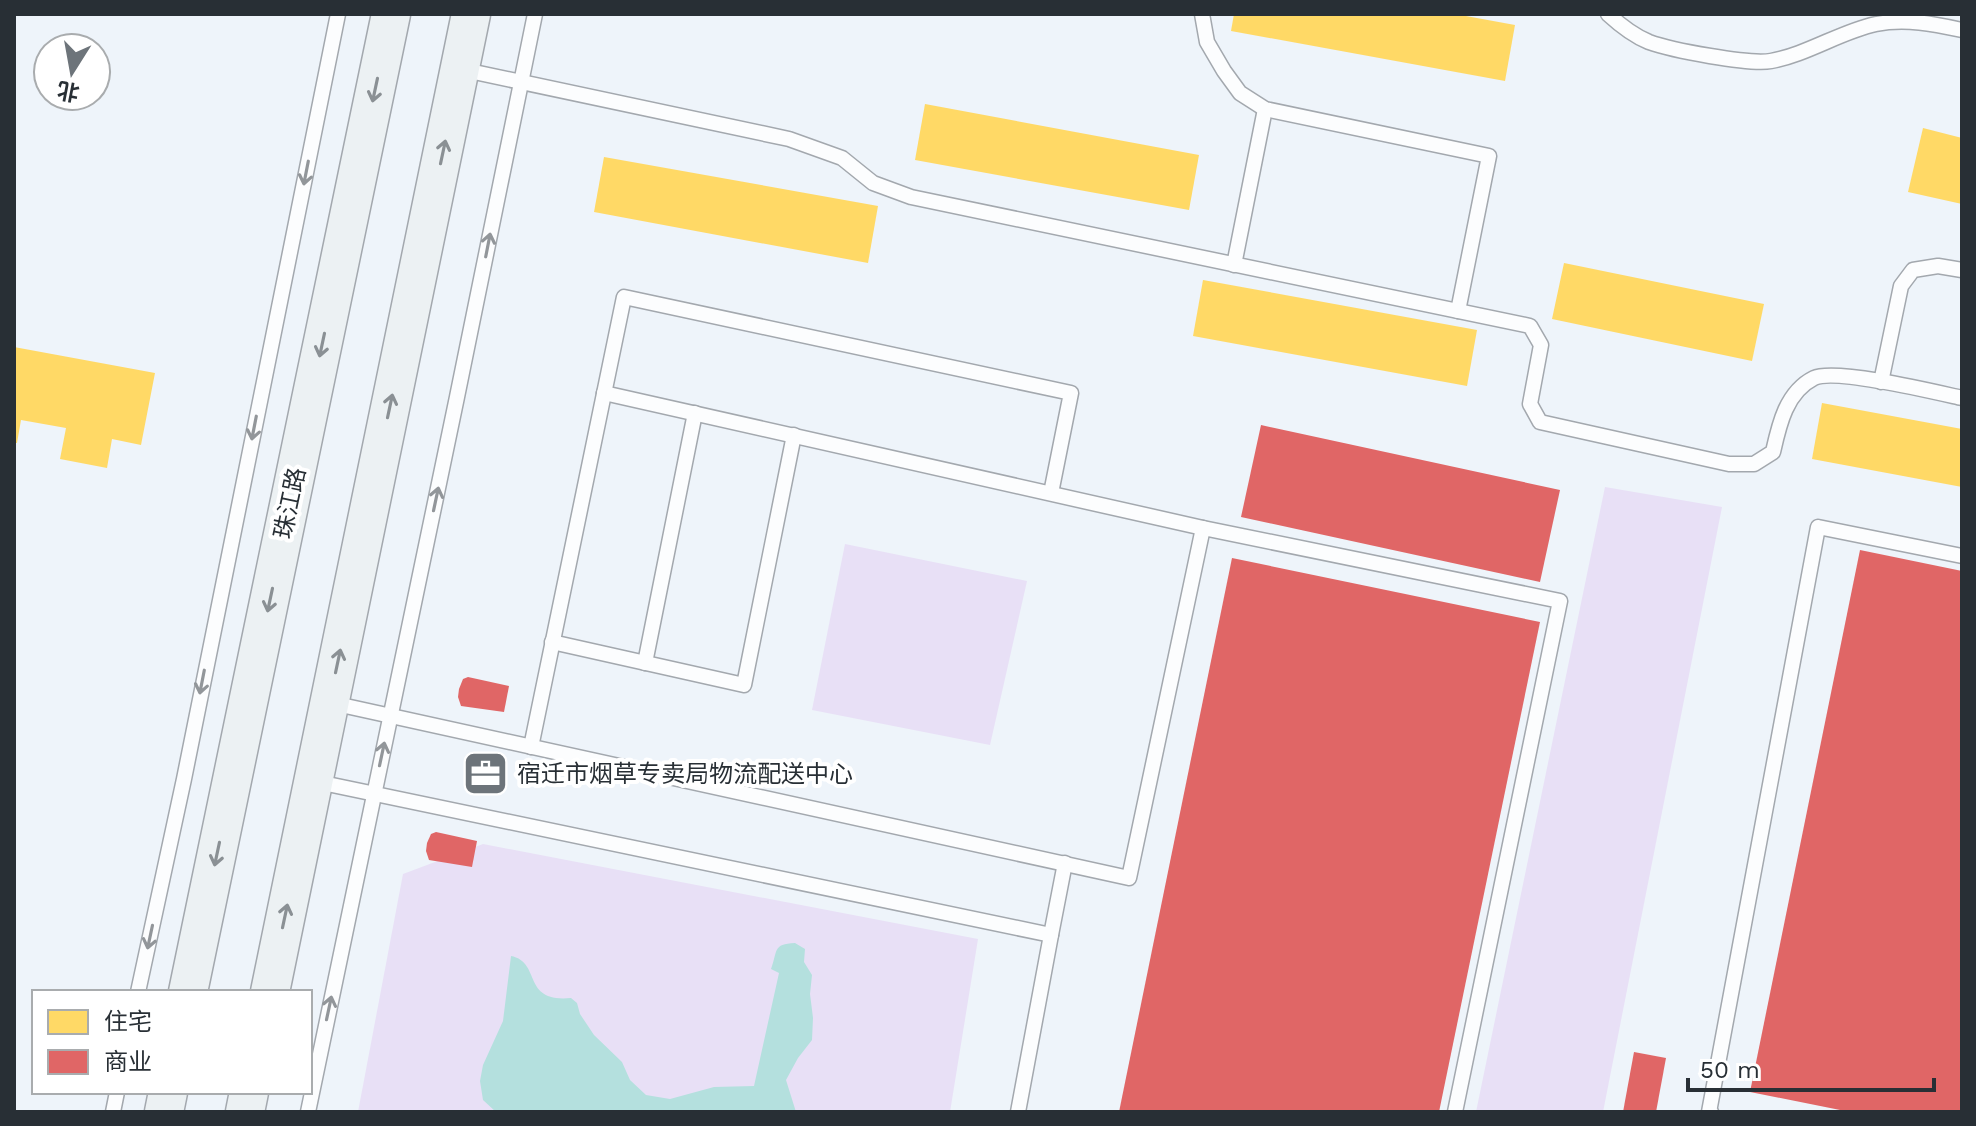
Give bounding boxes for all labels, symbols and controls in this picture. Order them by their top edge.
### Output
north arrow [32,32,112,112]
text: 北 [55,77,81,106]
one-way arrow [367,77,382,103]
one-way arrow [436,139,451,165]
one-way arrow [298,159,313,185]
one-way arrow [481,232,496,258]
one-way arrow [314,332,329,357]
one-way arrow [383,394,398,420]
one-way arrow [246,414,261,440]
street label: 珠江路 [269,465,311,541]
one-way arrow [429,487,444,513]
one-way arrow [262,586,277,612]
one-way arrow [331,649,346,674]
one-way arrow [194,669,209,695]
one-way arrow [376,741,391,767]
office icon: 宿迁市烟草专卖局物流配送中心 [462,750,510,798]
place label: 宿迁市烟草专卖局物流配送中心 [517,760,853,788]
one-way arrow [209,841,224,866]
one-way arrow [279,903,294,929]
one-way arrow [142,924,157,949]
legend [32,990,312,1094]
one-way arrow [322,996,337,1022]
text: 住宅 [104,1008,152,1036]
scale bar [1688,1042,1934,1092]
text: 商业 [104,1048,152,1076]
text: 50 m [1700,1056,1760,1084]

